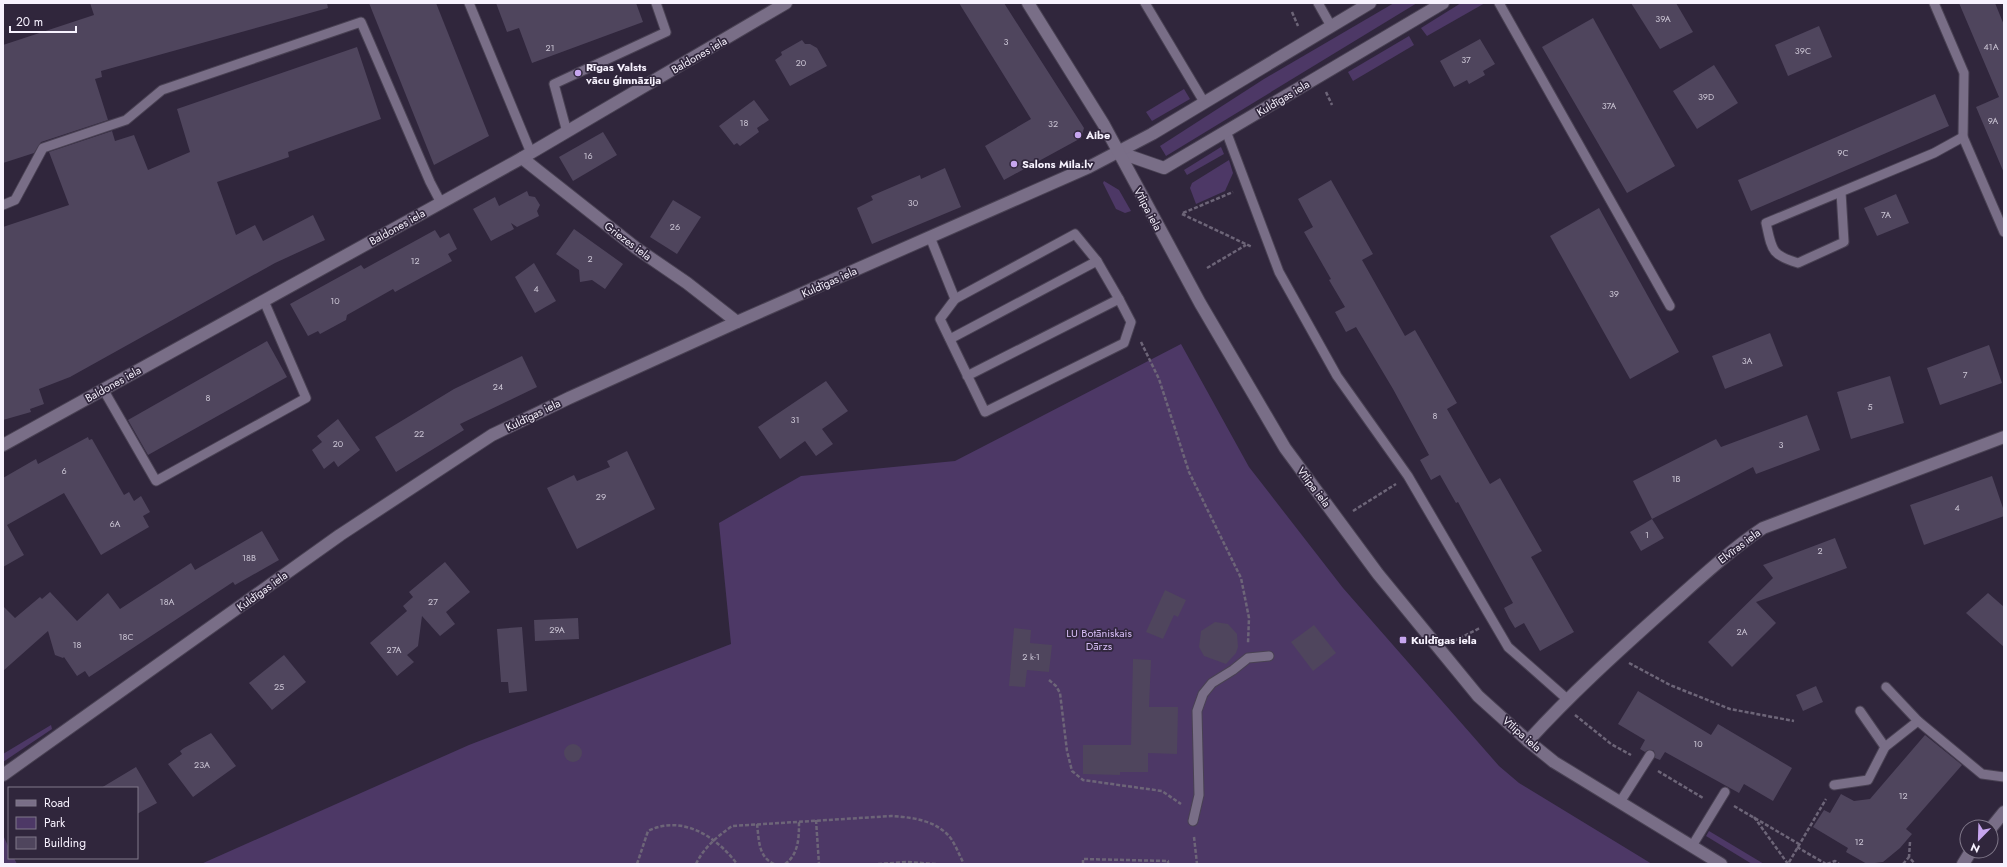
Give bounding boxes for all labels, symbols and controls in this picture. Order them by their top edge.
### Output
scale bar [10,8,76,34]
house number: 39A [1655,12,1671,25]
text: 20 m [16,13,43,31]
street label: Baldones iela [668,33,730,77]
house number: 3 [1004,35,1009,48]
house number: 41A [1983,40,1999,53]
house number: 21 [545,41,555,54]
house number: 39C [1795,44,1811,57]
house number: 37 [1461,53,1471,66]
house number: 20 [796,56,807,69]
place label: Rīgas Valsts vācu ģimnāzija [585,59,661,88]
marker: Rīgas Valsts vācu ģimnāzija [573,68,583,78]
street label: Kuldīgas iela [1254,76,1312,120]
house number: 39D [1698,90,1714,103]
house number: 37A [1602,99,1616,112]
house number: 9A [1988,114,1998,127]
house number: 18 [740,116,749,129]
house number: 32 [1048,117,1058,130]
place label: Aibe [1085,127,1110,143]
marker: Aibe [1073,130,1083,140]
house number: 9C [1837,146,1849,159]
house number: 16 [583,149,593,162]
place label: Salons Mila.lv [1022,156,1093,172]
marker: Salons Mila.lv [1009,159,1019,169]
street label: Vīlipa iela [1130,185,1166,233]
house number: 30 [908,196,919,209]
street label: Baldones iela [366,205,428,249]
house number: 7A [1881,208,1891,221]
street label: Griezes iela [601,218,655,264]
house number: 26 [670,220,680,233]
house number: 2 [587,252,593,265]
house number: 12 [410,254,420,267]
street label: Kuldīgas iela [799,263,859,301]
house number: 4 [533,282,539,295]
house number: 39 [1609,287,1619,300]
house number: 10 [330,294,340,307]
house number: 3A [1742,354,1752,367]
street label: Baldones iela [82,362,144,406]
house number: 7 [1963,368,1968,381]
house number: 24 [493,380,503,393]
house number: 8 [206,391,211,404]
street label: Kuldīgas iela [503,395,563,435]
house number: 5 [1867,400,1873,413]
house number: 8 [1433,409,1438,422]
house number: 31 [791,413,799,426]
house number: 22 [414,427,424,440]
house number: 20 [333,437,344,450]
house number: 3 [1779,438,1784,451]
house number: 6 [61,464,67,477]
street label: Vīlipa iela [1294,464,1334,510]
house number: 1B [1671,472,1681,485]
house number: 29 [596,490,606,503]
house number: 4 [1954,501,1960,514]
house number: 6A [109,517,121,530]
street label: Elvīras iela [1714,525,1764,567]
house number: 1 [1645,528,1649,541]
house number: 2 [1817,544,1823,557]
house number: 18B [242,551,256,564]
street label: Kuldīgas iela [233,567,291,615]
house number: 18A [160,595,174,608]
house number: 27 [428,595,438,608]
house number: 29A [549,623,565,636]
park label: LU Botāniskais Dārzs [1066,625,1132,654]
house number: 2A [1736,625,1748,638]
house number: 18C [118,630,134,643]
place label: Kuldīgas iela [1411,632,1477,648]
marker: Kuldīgas iela [1398,635,1408,645]
house number: 18 [73,638,82,651]
house number: 27A [387,643,402,656]
house number: 2 k-1 [1022,650,1040,663]
house number: 25 [274,680,284,693]
street label: Vīlipa iela [1499,713,1545,755]
house number: 10 [1693,737,1703,750]
house number: 23A [194,758,210,771]
legend [8,787,138,859]
house number: 12 [1898,789,1908,802]
text: Road [44,794,70,812]
text: Park [44,814,66,832]
north arrow [1959,819,1999,859]
text: Building [44,834,86,852]
house number: 12 [1854,835,1864,848]
text: N [1968,839,1982,857]

